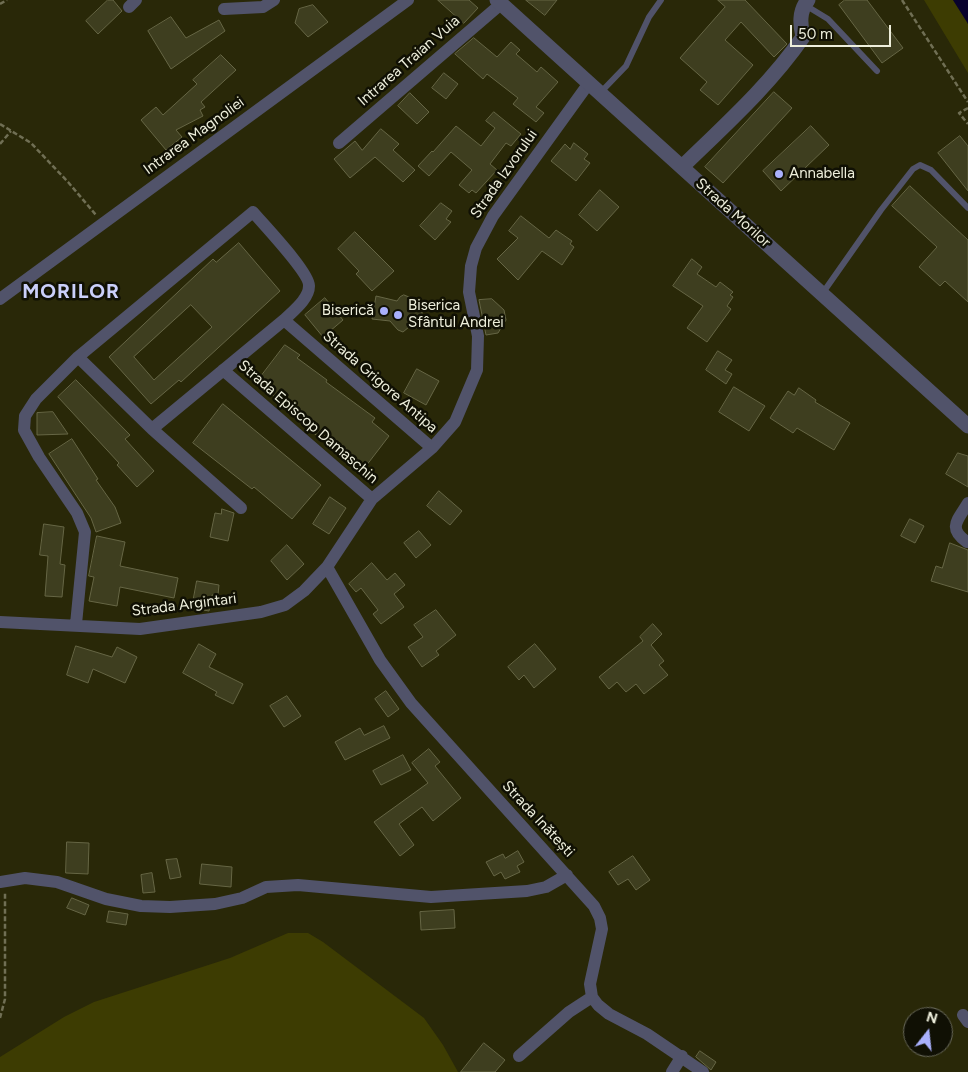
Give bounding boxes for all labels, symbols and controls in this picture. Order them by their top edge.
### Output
street label: Intrarea Traian Vuia [355,12,463,110]
scale bar [793,15,894,47]
text: 50 m [798,25,833,43]
street label: Intrarea Magnoliei [140,93,248,179]
street label: Strada Izvorului [467,126,541,222]
place label: Annabella [789,165,855,183]
marker: Annabella [773,168,785,180]
street label: Strada Morilor [692,175,774,251]
district label: MORILOR [21,280,121,304]
place label: Biserica Sfântul Andrei [408,297,504,332]
place label: Biserică [322,302,374,320]
marker: Biserică [378,305,390,317]
marker: Biserica Sfântul Andrei [392,309,404,321]
street label: Strada Grigore Antipa [319,327,441,437]
street label: Strada Episcop Damaschin [235,356,381,488]
street label: Strada Argintari [131,590,237,620]
street label: Strada Inătești [498,777,578,861]
north arrow [903,1007,953,1057]
text: N [924,1008,940,1028]

